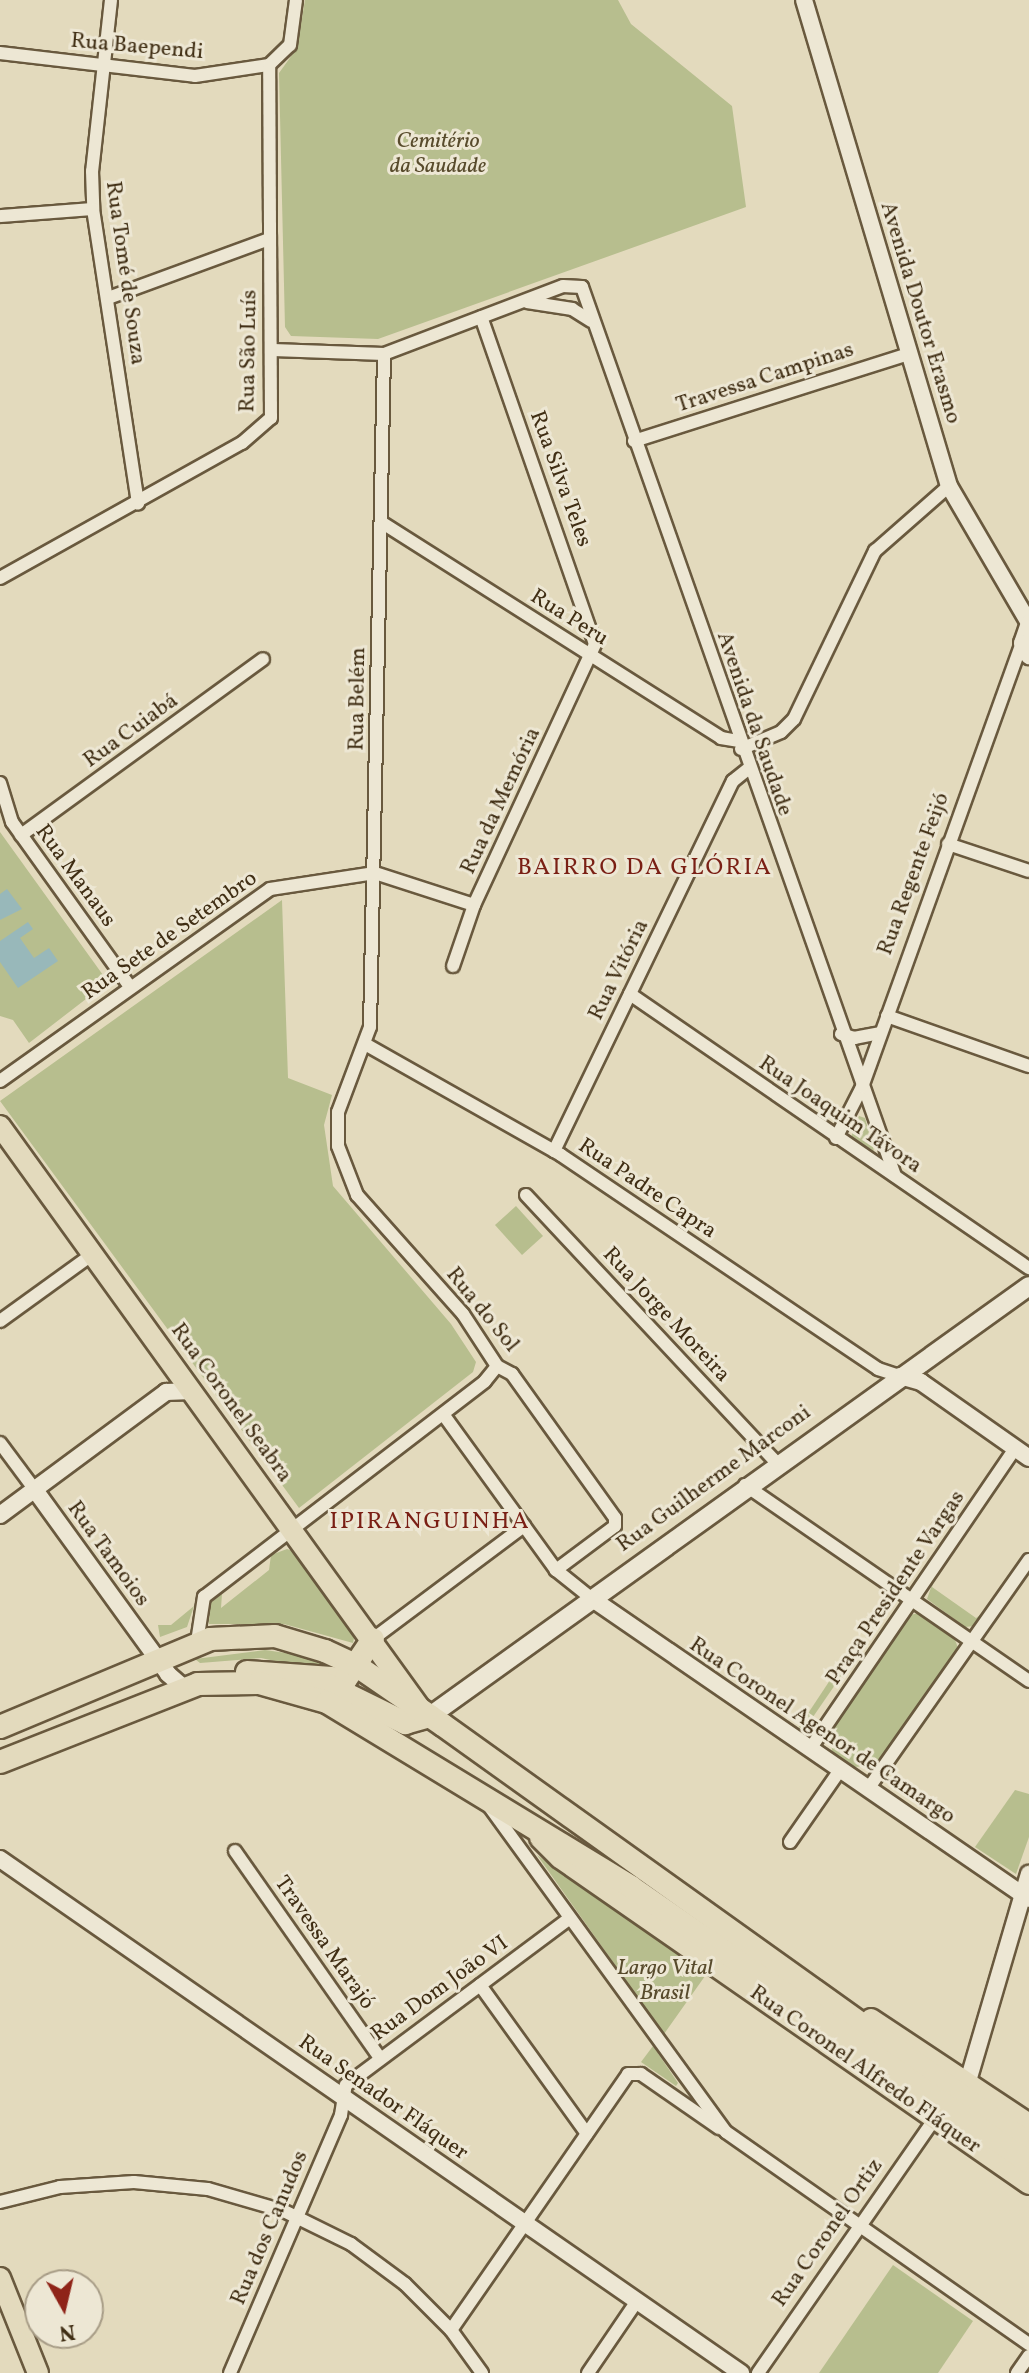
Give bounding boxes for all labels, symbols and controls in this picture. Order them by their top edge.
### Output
street label: Rua Baependi [70,28,204,66]
park label: Cemitério da Saudade [390,128,486,180]
street label: Rua Tomé de Souza [99,179,151,367]
street label: Avenida Doutor Erasmo [874,199,966,427]
street label: Rua São Luís [235,289,263,413]
street label: Travessa Campinas [673,337,857,419]
street label: Rua Silva Teles [523,407,597,551]
street label: Rua Peru [525,584,613,652]
street label: Avenida da Saudade [710,628,798,820]
street label: Rua Belém [344,647,372,751]
street label: Rua Cuiabá [79,688,183,774]
street label: Rua da Memória [455,723,547,879]
street label: Rua Regente Feijó [872,789,956,959]
street label: Rua Manaus [29,820,121,932]
district label: BAIRRO DA GLÓRIA [517,855,773,883]
street label: Rua Sete de Setembro [77,866,263,1006]
street label: Rua Vitória [583,915,655,1025]
street label: Rua Joaquim Távora [753,1050,927,1180]
street label: Rua Padre Capra [573,1133,721,1245]
street label: Rua Jorge Moreira [597,1242,735,1388]
street label: Rua do Sol [440,1262,524,1358]
street label: Rua Coronel Seabra [164,1318,298,1488]
street label: Rua Guilherme Marconi [612,1400,816,1558]
street label: Praça Presidente Vargas [821,1485,971,1691]
street label: Rua Tamoios [61,1496,155,1612]
district label: IPIRANGUINHA [329,1509,531,1537]
street label: Rua Coronel Agenor de Camargo [684,1632,960,1830]
street label: Travessa Marajó [268,1871,380,2015]
street label: Rua Dom João VI [366,1930,514,2048]
park label: Largo Vital Brasil [617,1955,713,2006]
street label: Rua Coronel Alfredo Fláquer [744,1980,986,2160]
street label: Rua Senador Fláquer [293,2030,473,2166]
street label: Rua dos Canudos [226,2147,314,2309]
street label: Rua Coronel Ortiz [767,2154,889,2312]
north arrow [24,2269,104,2349]
text: N [57,2315,77,2348]

